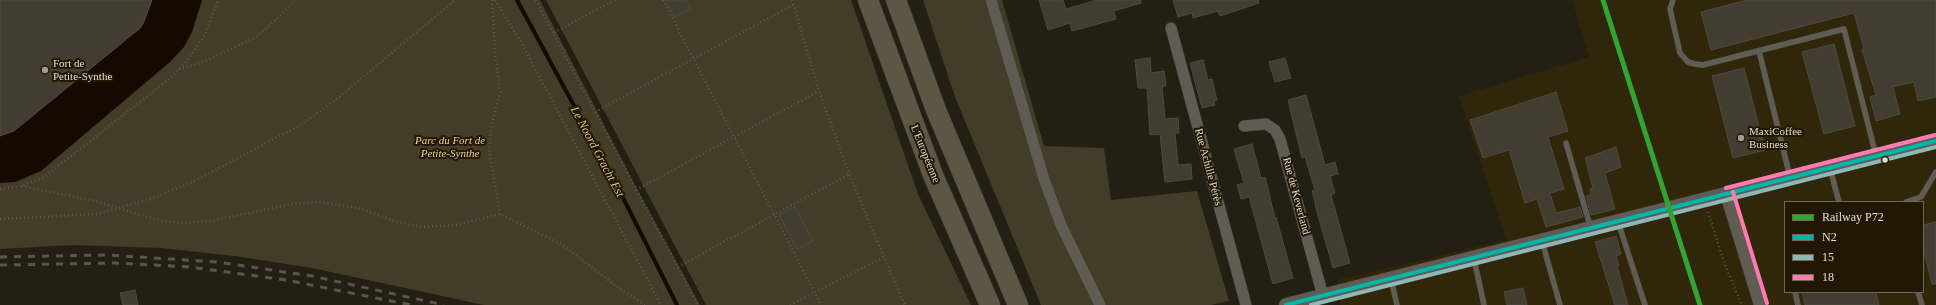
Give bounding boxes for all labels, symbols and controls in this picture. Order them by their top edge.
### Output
place label: Fort de Petite-Synthe [53,57,112,83]
marker: Fort de Petite-Synthe [40,65,50,75]
water label: Le Noord Gracht Est [567,104,627,200]
street label: L'Européenne [907,123,943,185]
place label: MaxiCoffee Business [1749,125,1802,151]
street label: Rue Achille Pérès [1191,127,1225,207]
marker: MaxiCoffee Business [1736,133,1746,143]
park label: Parc du Fort de Petite-Synthe [415,134,485,160]
unlabelled marker [1880,155,1890,165]
street label: Rue de Keverland [1279,156,1313,236]
legend [1784,201,1924,293]
text: Railway P72 [1822,210,1884,224]
text: N2 [1822,230,1837,244]
text: 15 [1822,250,1834,264]
text: 18 [1822,270,1834,284]

